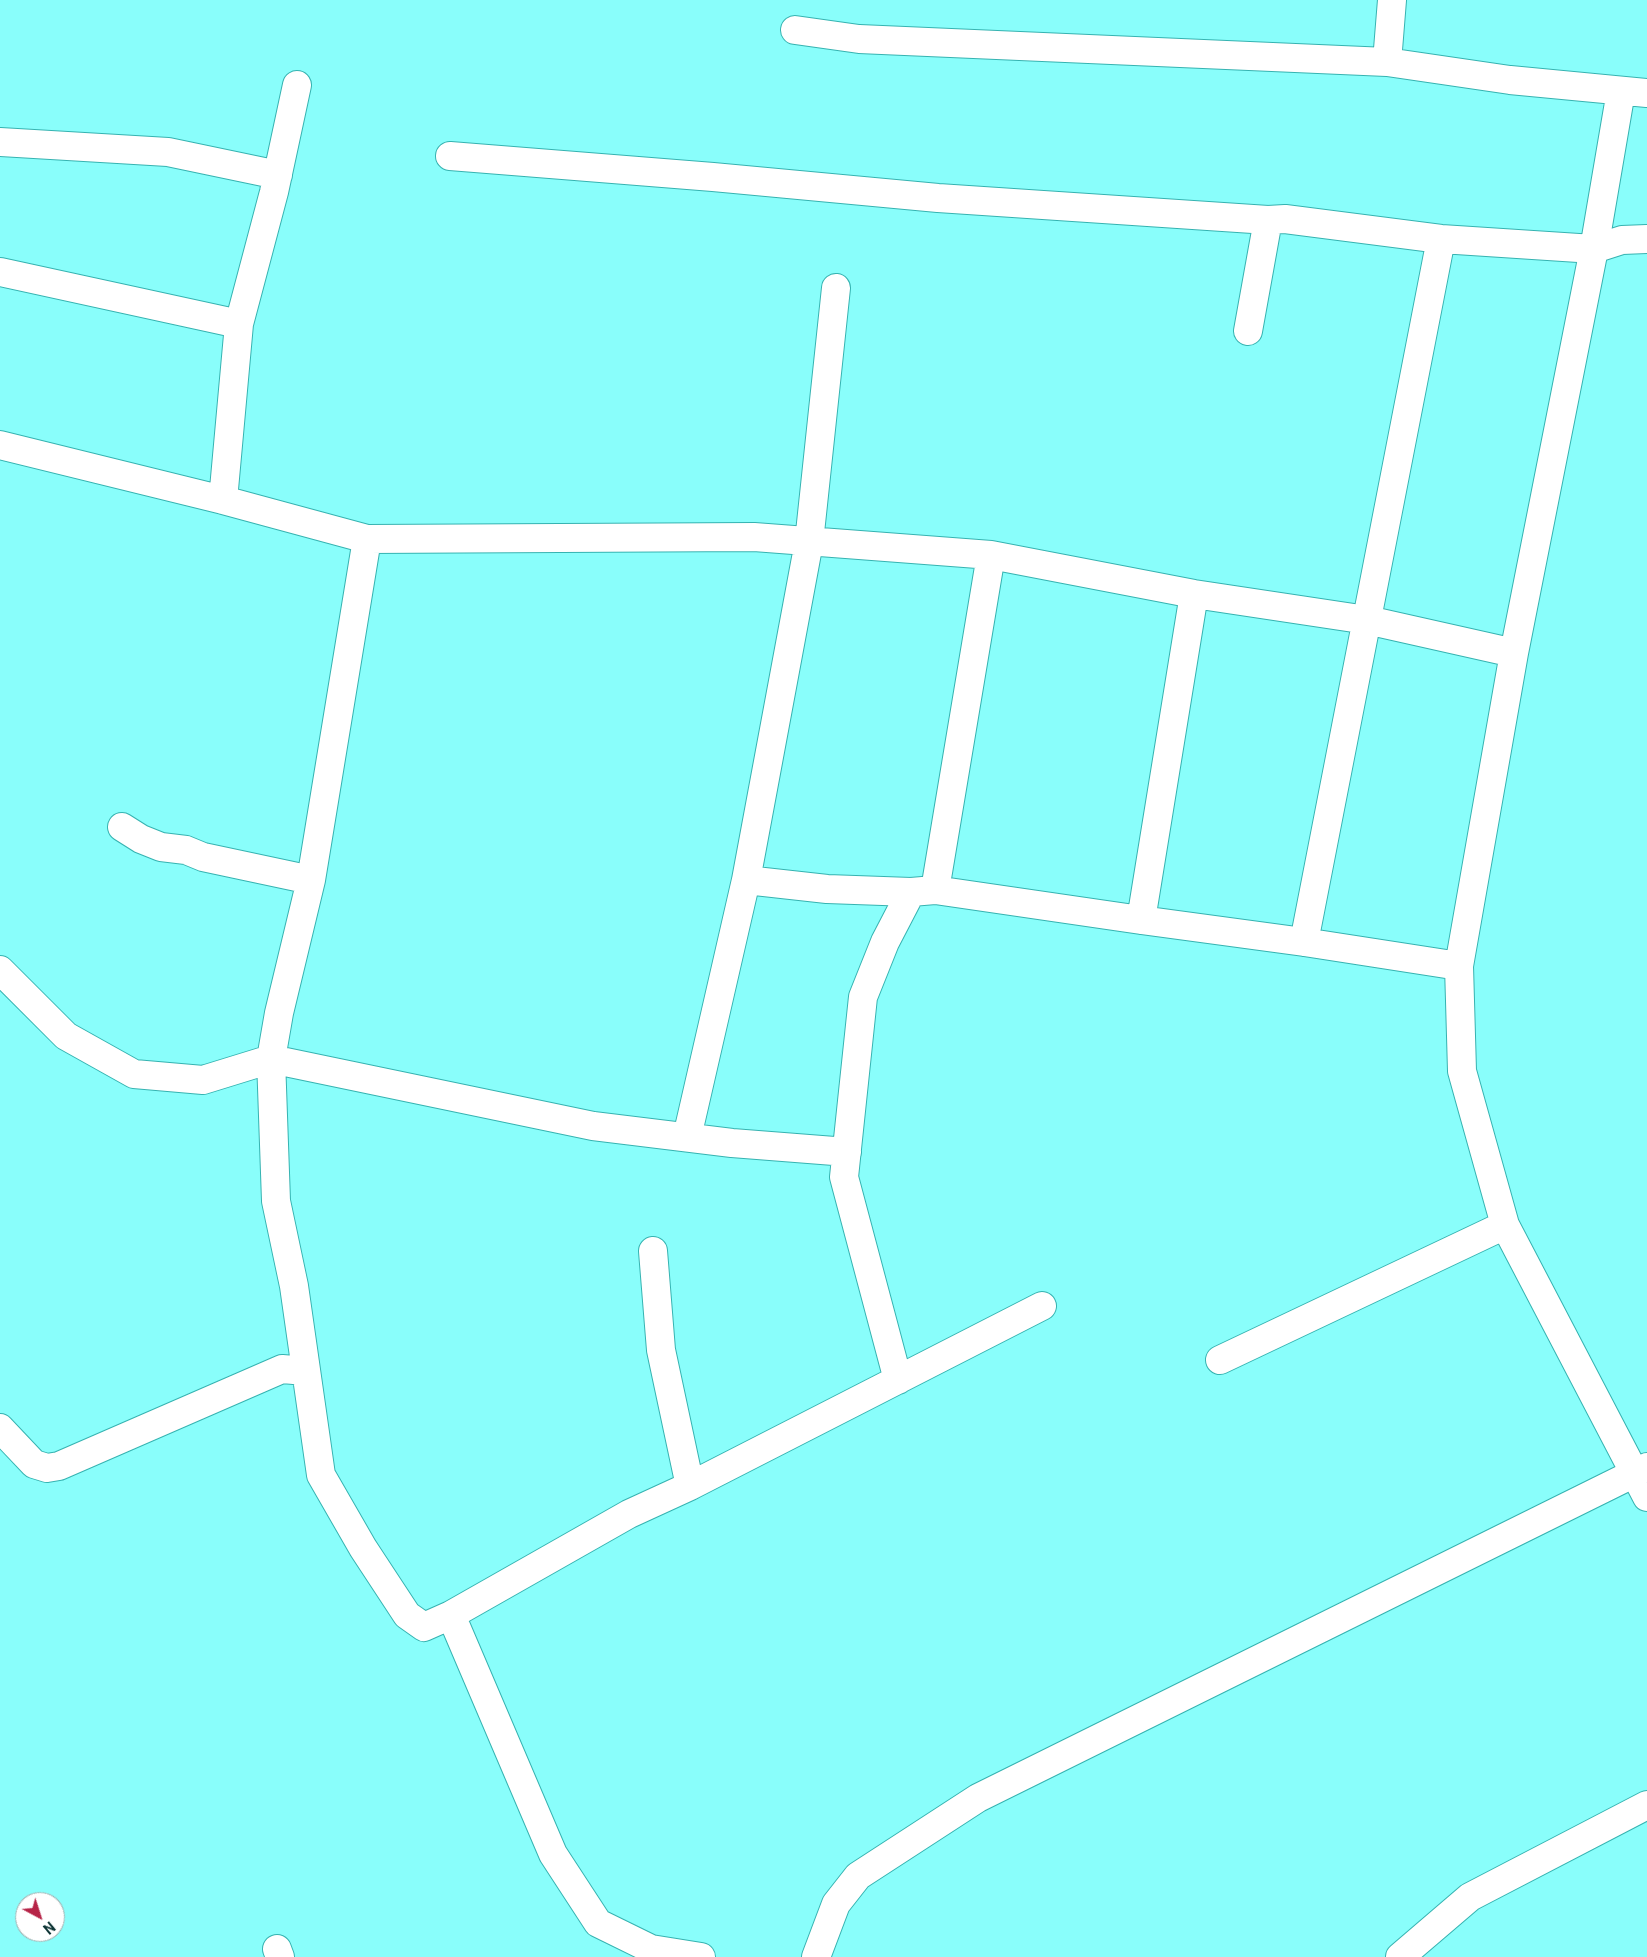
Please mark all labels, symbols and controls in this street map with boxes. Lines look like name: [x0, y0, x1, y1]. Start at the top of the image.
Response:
north arrow: [15, 1892, 65, 1942]
text: N: [40, 1918, 58, 1937]

